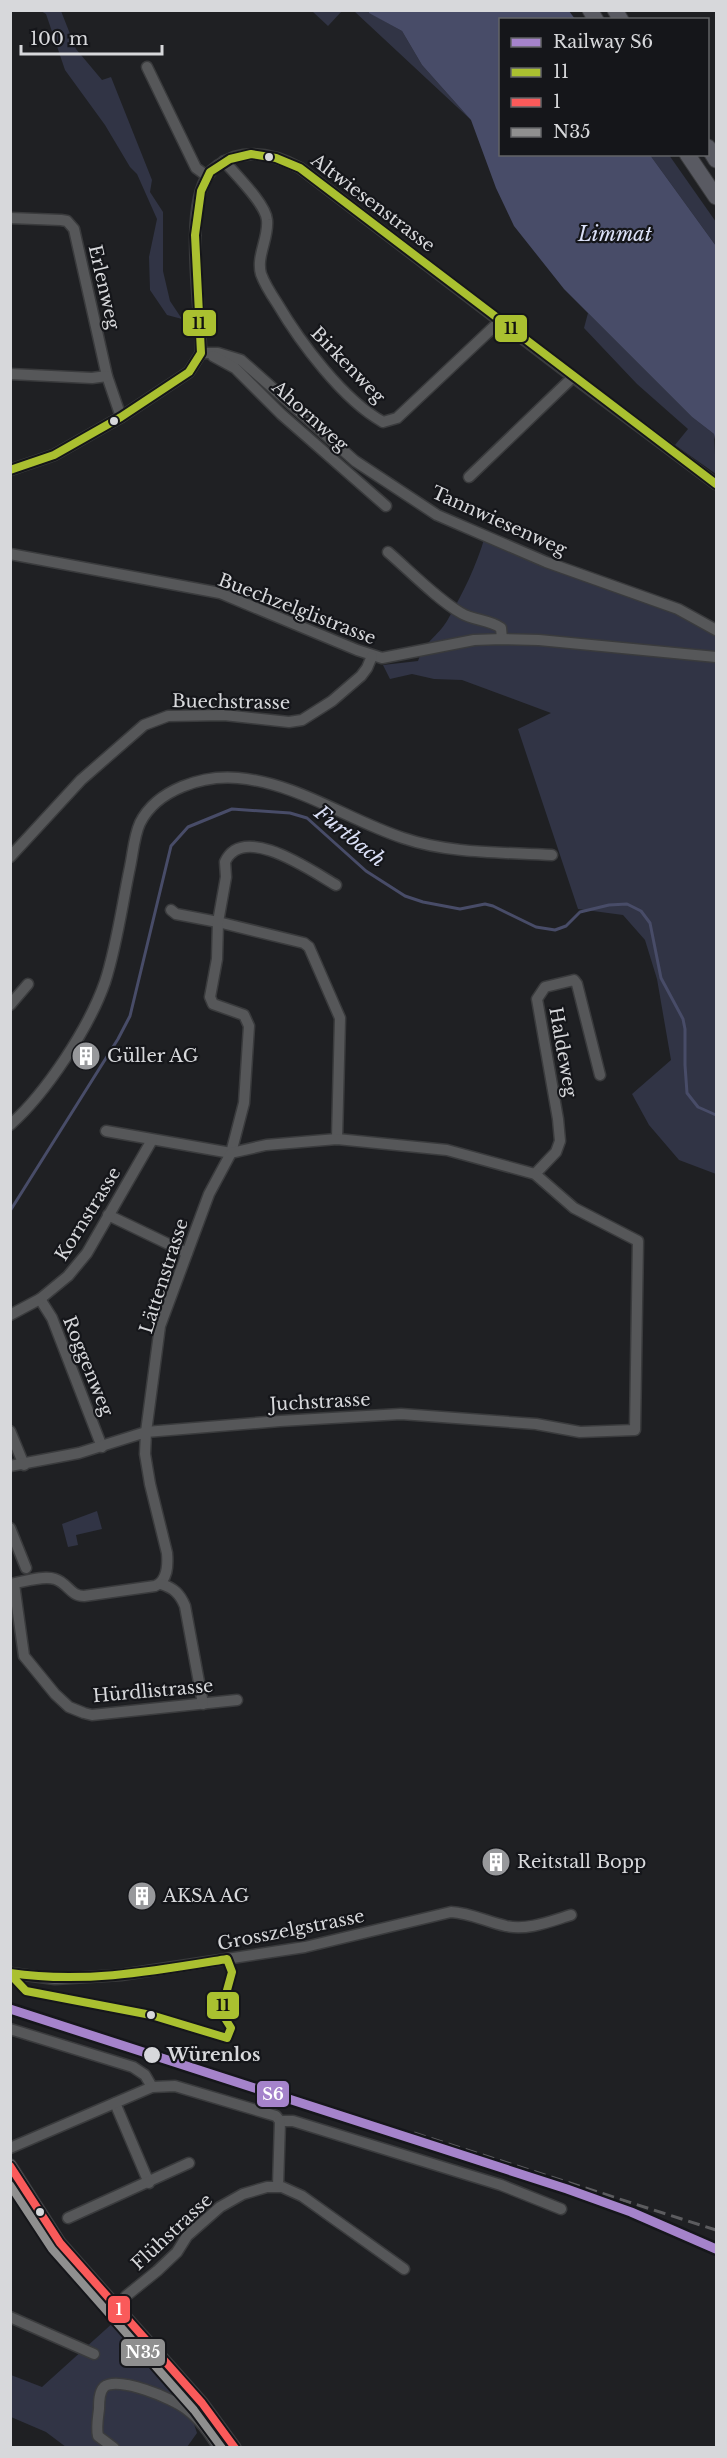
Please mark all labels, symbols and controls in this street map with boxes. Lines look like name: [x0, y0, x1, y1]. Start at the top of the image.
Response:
scale bar: [21, 18, 162, 56]
legend: [499, 18, 709, 156]
text: 100 m: [30, 28, 88, 50]
text: Railway S6: [553, 31, 653, 53]
text: 11: [553, 61, 569, 83]
text: 1: [553, 91, 561, 113]
text: N35: [553, 121, 591, 143]
street label: Altwiesenstrasse: [306, 149, 439, 257]
unlabelled marker: [263, 151, 275, 163]
water label: Limmat: [577, 222, 653, 246]
street label: Erlenweg: [84, 243, 124, 332]
line badge: 11: [182, 309, 217, 337]
text: 11: [192, 313, 206, 333]
line badge: 11: [494, 314, 528, 343]
text: 11: [504, 318, 518, 338]
street label: Birkenweg: [306, 322, 390, 408]
street label: Ahornweg: [267, 375, 353, 456]
unlabelled marker: [108, 415, 120, 427]
street label: Tannwiesenweg: [428, 481, 570, 561]
street label: Buechzelglistrasse: [215, 569, 379, 649]
street label: Buechstrasse: [172, 690, 290, 714]
water label: Furtbach: [309, 800, 390, 872]
street label: Haldeweg: [544, 1005, 582, 1099]
building icon: Güller AG: [70, 1040, 102, 1072]
place label: Güller AG: [107, 1045, 199, 1067]
street label: Kornstrasse: [50, 1163, 126, 1265]
street label: Lättenstrasse: [135, 1216, 193, 1336]
street label: Roggenweg: [58, 1313, 118, 1419]
street label: Juchstrasse: [267, 1388, 371, 1416]
street label: Hürdlistrasse: [92, 1675, 214, 1707]
building icon: Reitstall Bopp: [480, 1846, 512, 1878]
place label: Reitstall Bopp: [517, 1851, 646, 1873]
building icon: AKSA AG: [126, 1880, 158, 1912]
place label: AKSA AG: [162, 1885, 249, 1907]
street label: Grosszelgstrasse: [216, 1905, 366, 1955]
line badge: 11: [206, 1991, 240, 2020]
text: 11: [216, 1995, 230, 2015]
unlabelled marker: [145, 2009, 157, 2021]
place label: Würenlos: [166, 2044, 260, 2066]
marker: Würenlos: [142, 2045, 162, 2065]
line badge: S6: [256, 2080, 290, 2108]
text: S6: [262, 2084, 284, 2104]
street label: Flühstrasse: [127, 2189, 217, 2275]
unlabelled marker: [34, 2206, 46, 2218]
line badge: 1: [107, 2295, 131, 2324]
text: 1: [116, 2299, 123, 2319]
line badge: N35: [120, 2338, 166, 2367]
text: N35: [126, 2342, 160, 2362]

